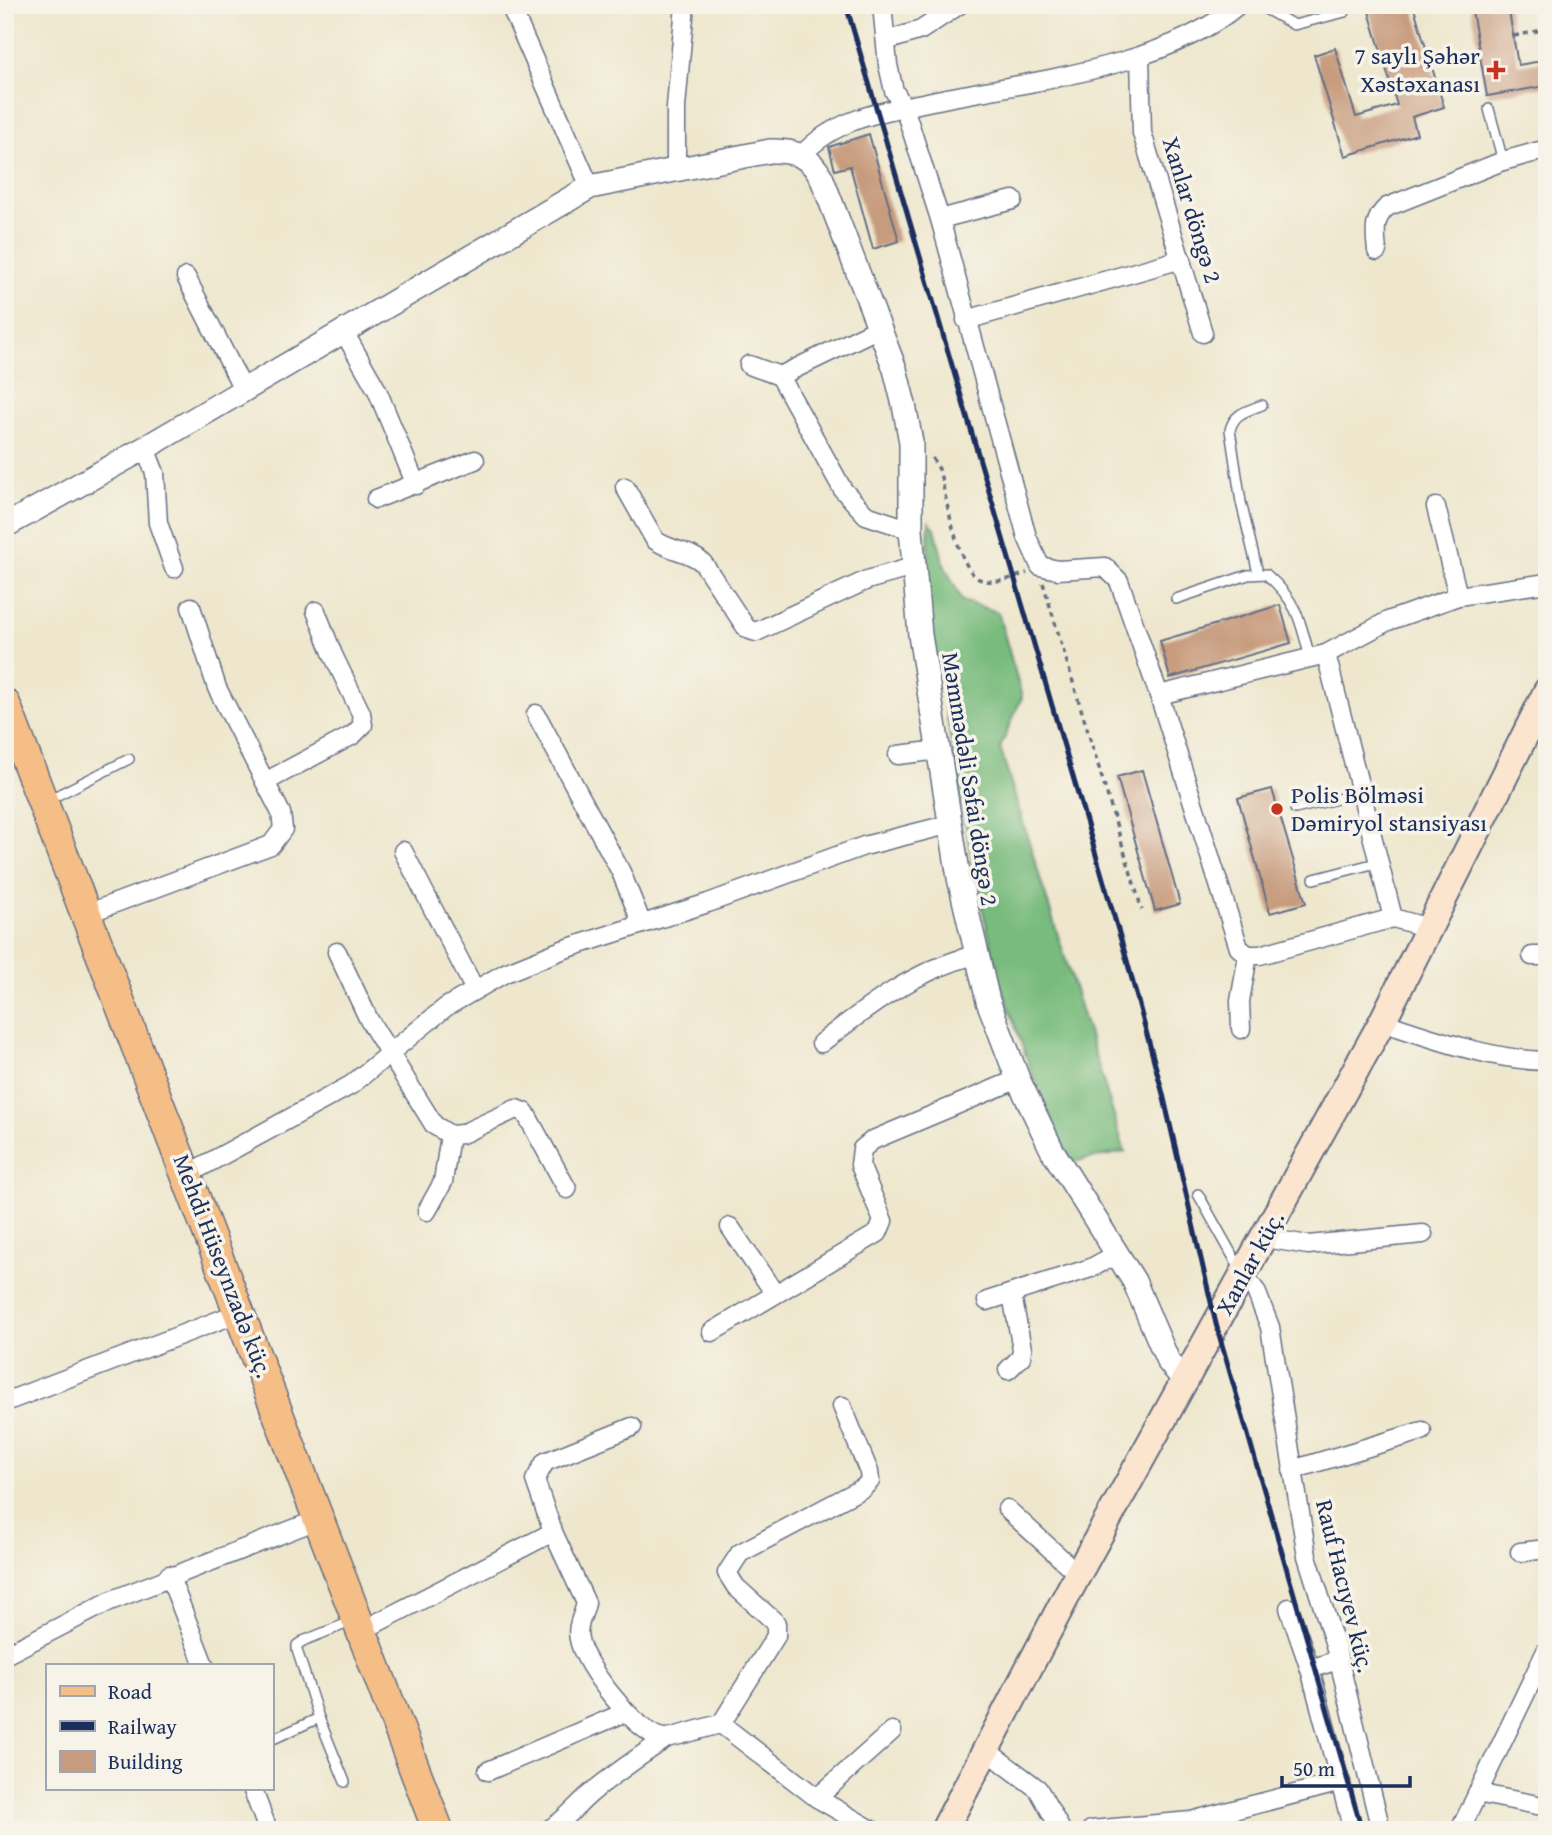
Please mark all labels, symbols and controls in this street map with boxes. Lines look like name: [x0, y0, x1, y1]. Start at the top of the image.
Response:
place label: 7 saylı Şəhər Xəstəxanası: [1354, 38, 1480, 101]
marker: 7 saylı Şəhər Xəstəxanası: [1486, 60, 1506, 80]
street label: Xanlar döngə 2: [1154, 132, 1231, 287]
street label: Məmmədəli Səfai döngə 2: [933, 650, 1008, 908]
place label: Polis Bölməsi Dəmiryol stansiyası: [1291, 777, 1487, 840]
marker: Polis Bölməsi Dəmiryol stansiyası: [1269, 801, 1285, 817]
street label: Mehdi Hüseynzadə küç.: [165, 1149, 282, 1383]
street label: Xanlar küç.: [1206, 1204, 1293, 1321]
street label: Rauf Hacıyev küç.: [1307, 1496, 1384, 1676]
legend: [46, 1664, 273, 1790]
text: Road: [108, 1676, 153, 1707]
text: Railway: [108, 1711, 177, 1742]
scale bar: [1282, 1744, 1410, 1788]
text: Building: [108, 1746, 183, 1777]
text: 50 m: [1293, 1753, 1335, 1784]

